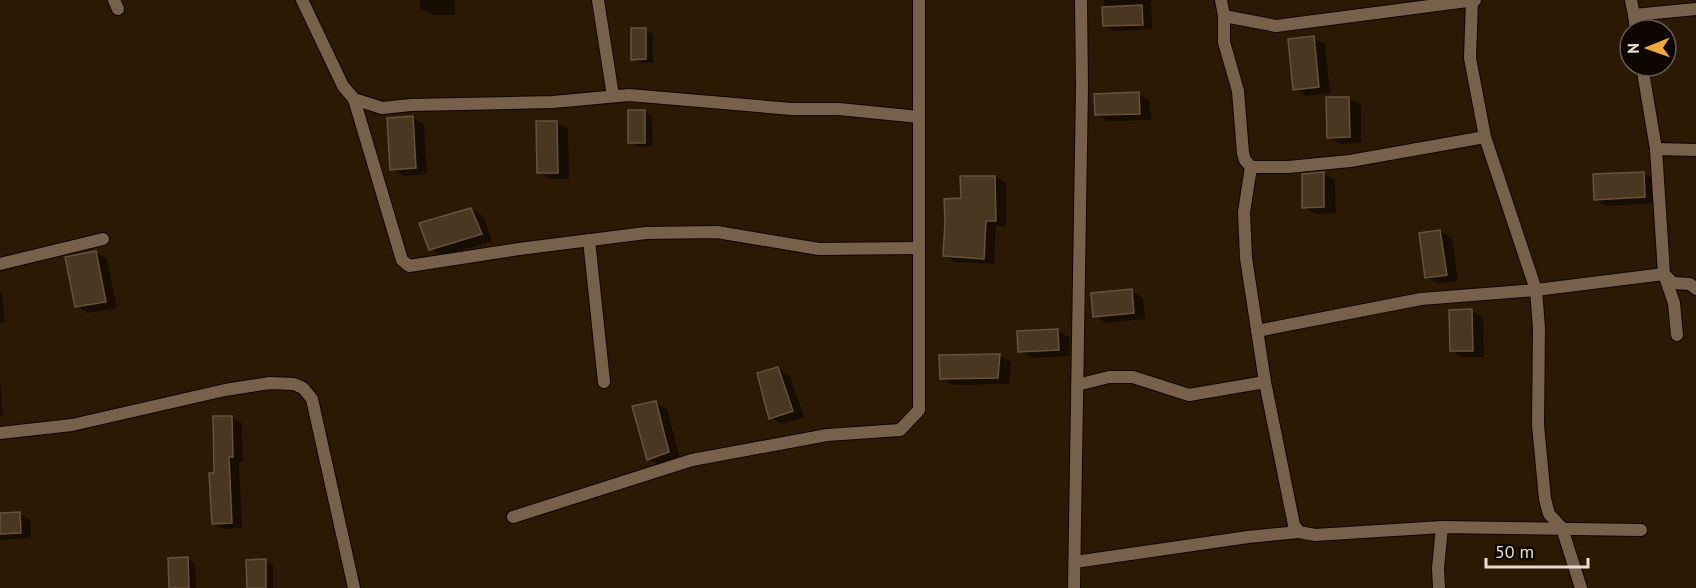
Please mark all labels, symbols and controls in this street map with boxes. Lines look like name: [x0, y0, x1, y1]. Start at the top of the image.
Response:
north arrow: [1618, 18, 1678, 78]
text: N: [1623, 43, 1643, 54]
scale bar: [1486, 531, 1588, 569]
text: 50 m: [1495, 540, 1534, 563]

